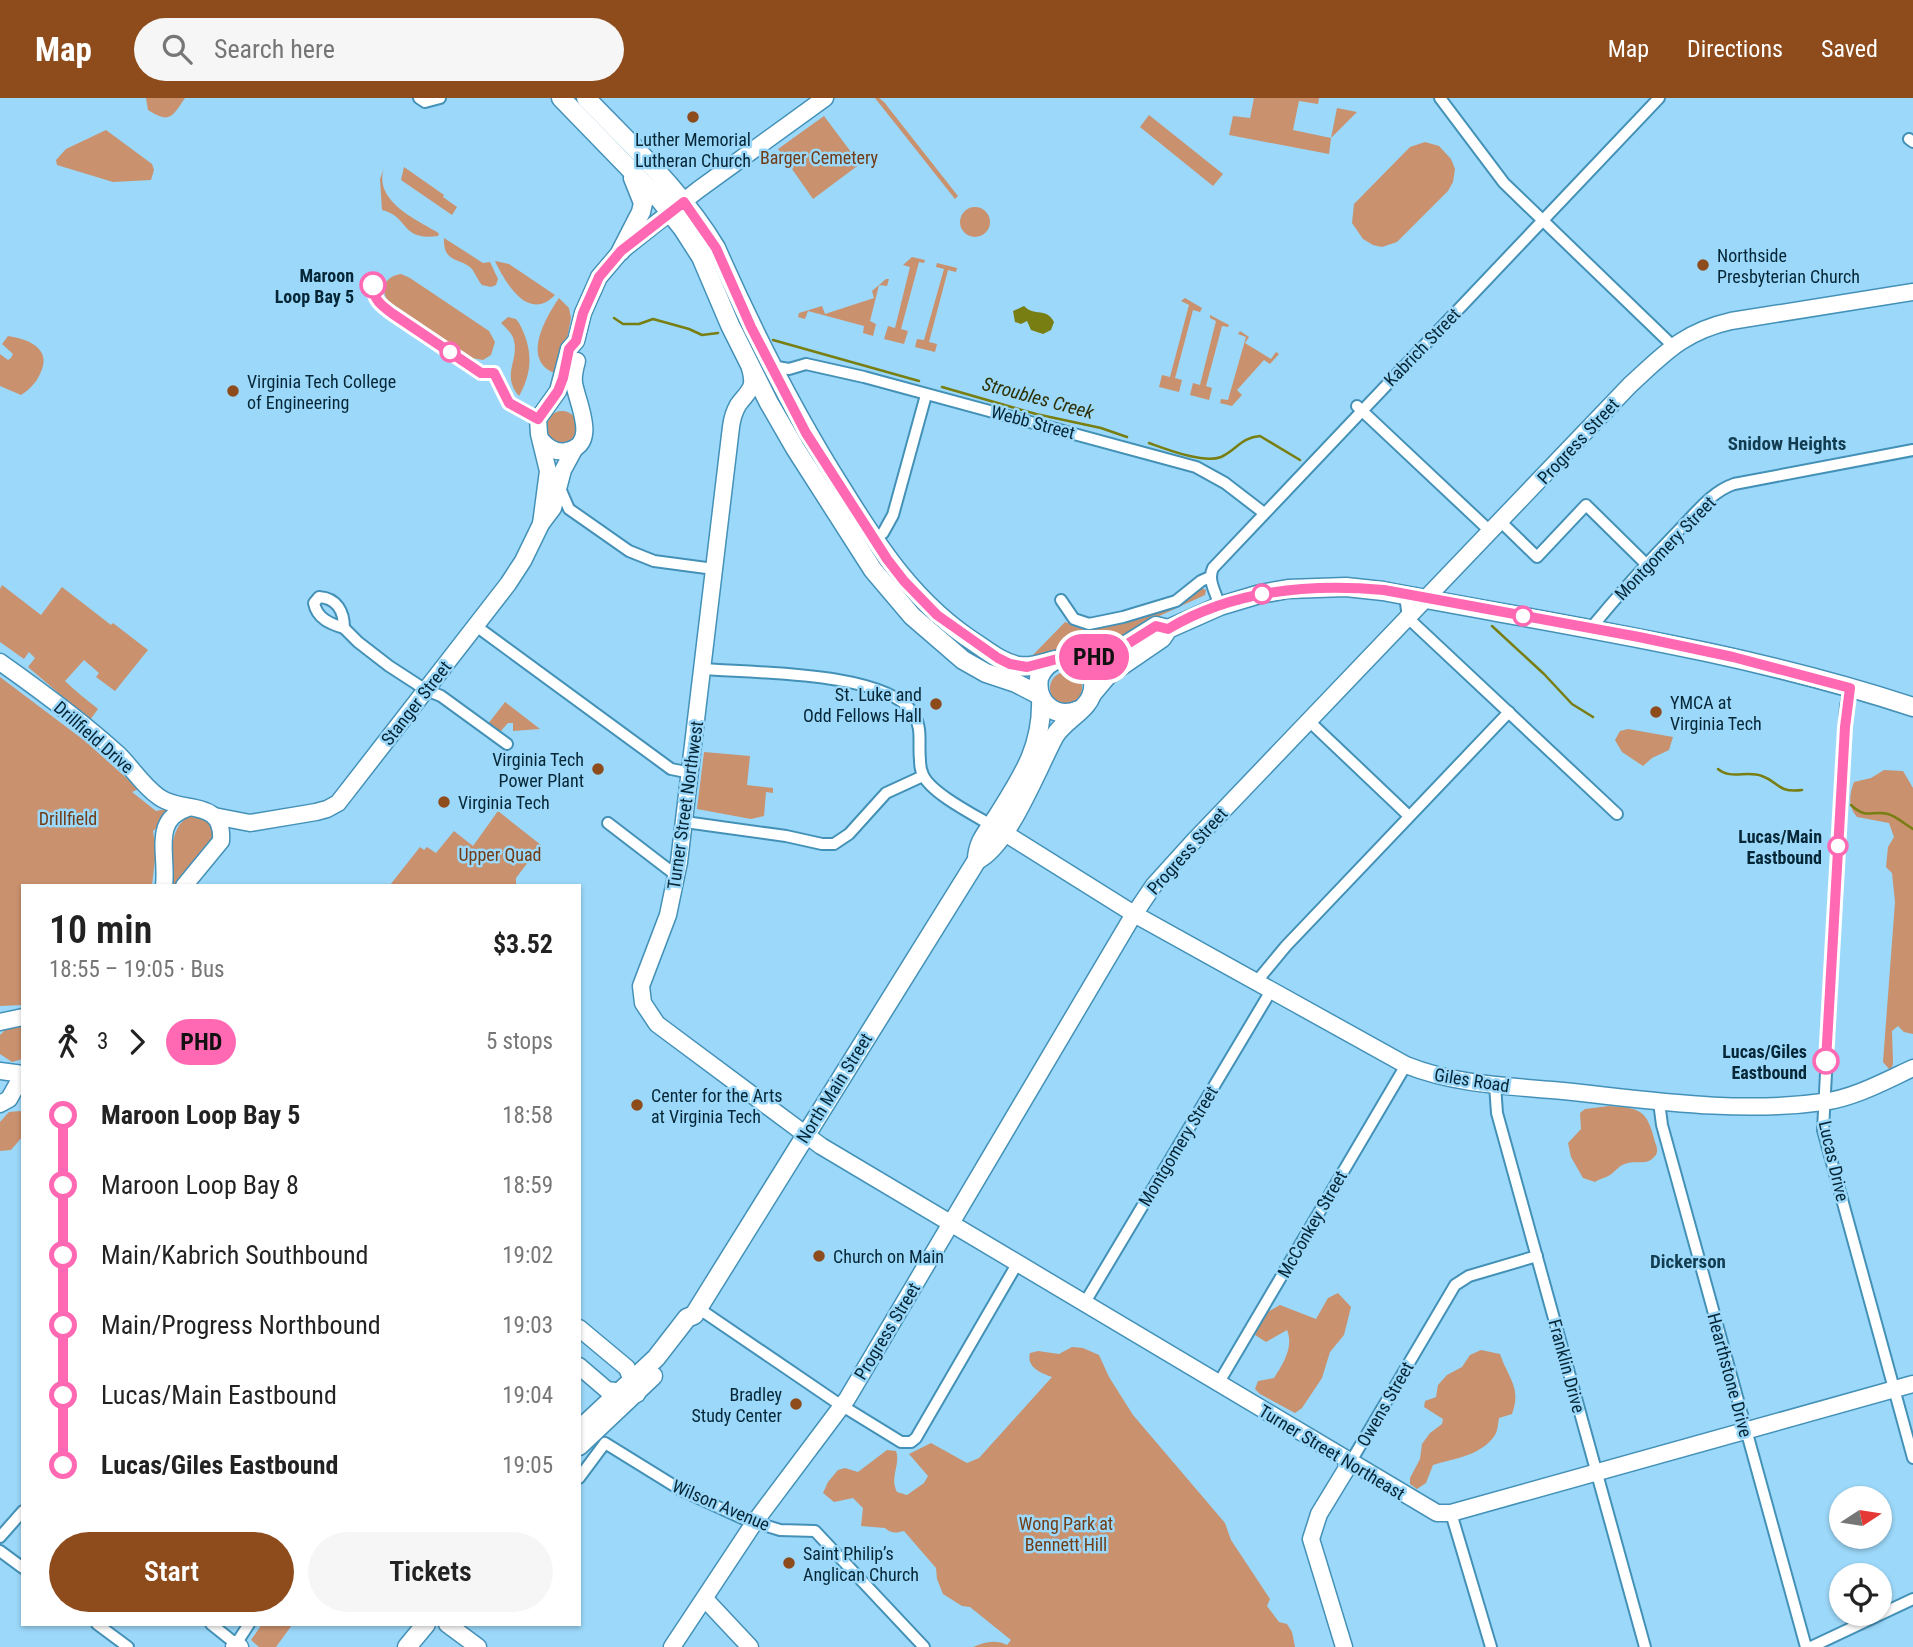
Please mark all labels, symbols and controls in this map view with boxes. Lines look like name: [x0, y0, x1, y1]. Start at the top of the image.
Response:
search box: [134, 18, 624, 81]
text: Map: [35, 30, 92, 69]
icon: search: [158, 30, 196, 68]
text: Search here: [214, 34, 335, 64]
text: Map: [1608, 35, 1649, 63]
text: Directions: [1687, 35, 1783, 63]
text: Saved: [1821, 35, 1878, 63]
marker: Luther Memorial Lutheran Church: [685, 109, 701, 125]
place label: Luther Memorial Lutheran Church: [635, 129, 751, 171]
park label: Barger Cemetery: [760, 147, 879, 168]
place label: Northside Presbyterian Church: [1717, 245, 1860, 287]
marker: Northside Presbyterian Church: [1695, 257, 1711, 273]
place label: Maroon Loop Bay 5: [275, 265, 354, 307]
marker: Maroon Loop Bay 5: [360, 272, 386, 298]
street label: Kabrich Street: [1380, 304, 1464, 390]
unlabelled marker: [440, 342, 460, 362]
place label: Virginia Tech College of Engineering: [247, 371, 396, 413]
water label: Stroubles Creek: [980, 372, 1097, 424]
marker: Virginia Tech College of Engineering: [225, 383, 241, 399]
street label: Progress Street: [1533, 394, 1623, 488]
street label: Webb Street: [989, 401, 1077, 443]
district label: Snidow Heights: [1728, 432, 1846, 455]
street label: Montgomery Street: [1610, 492, 1720, 604]
unlabelled marker: [1252, 584, 1272, 604]
unlabelled marker: [1513, 606, 1533, 626]
line badge: PHD: [1054, 634, 1134, 680]
text: PHD: [1073, 643, 1115, 671]
street label: Stanger Street: [377, 657, 455, 749]
place label: St. Luke and Odd Fellows Hall: [803, 684, 922, 726]
place label: YMCA at Virginia Tech: [1670, 692, 1762, 734]
marker: St. Luke and Odd Fellows Hall: [928, 696, 944, 712]
street label: Drillfield Drive: [50, 697, 138, 777]
marker: YMCA at Virginia Tech: [1648, 704, 1664, 720]
street label: Turner Street Northwest: [663, 720, 707, 890]
place label: Virginia Tech Power Plant: [492, 749, 584, 791]
marker: Virginia Tech Power Plant: [590, 761, 606, 777]
place label: Virginia Tech: [458, 792, 550, 813]
marker: Virginia Tech: [436, 794, 452, 810]
street label: Progress Street: [1142, 803, 1232, 899]
park label: Drillfield: [39, 808, 97, 829]
place label: Lucas/Main Eastbound: [1738, 826, 1822, 868]
marker: Lucas/Main Eastbound: [1828, 836, 1848, 856]
park label: Upper Quad: [459, 844, 542, 865]
text: 10 min: [49, 908, 152, 952]
text: $3.52: [493, 929, 553, 959]
text: 18:55 – 19:05 · Bus: [49, 956, 225, 983]
icon: walk: [49, 1023, 87, 1061]
icon: forward: [118, 1023, 156, 1061]
text: 3: [97, 1028, 108, 1055]
text: PHD: [180, 1028, 222, 1056]
text: 5 stops: [486, 1028, 553, 1055]
street label: North Main Street: [792, 1029, 876, 1147]
place label: Lucas/Giles Eastbound: [1722, 1041, 1807, 1083]
marker: Lucas/Giles Eastbound: [1813, 1048, 1839, 1074]
street label: Giles Road: [1433, 1064, 1511, 1096]
street label: Montgomery Street: [1134, 1082, 1222, 1210]
place label: Center for the Arts at Virginia Tech: [651, 1085, 783, 1127]
marker: Center for the Arts at Virginia Tech: [629, 1097, 645, 1113]
text: Maroon Loop Bay 5: [101, 1100, 300, 1130]
text: 18:58: [502, 1102, 553, 1129]
street label: Lucas Drive: [1815, 1119, 1853, 1203]
street label: McConkey Street: [1273, 1167, 1351, 1281]
text: Maroon Loop Bay 8: [101, 1170, 299, 1200]
text: 18:59: [502, 1172, 553, 1199]
text: Main/Kabrich Southbound: [101, 1240, 368, 1270]
text: 19:02: [502, 1242, 553, 1269]
place label: Church on Main: [833, 1246, 944, 1267]
marker: Church on Main: [811, 1248, 827, 1264]
district label: Dickerson: [1650, 1250, 1726, 1273]
street label: Progress Street: [850, 1279, 924, 1383]
text: Main/Progress Northbound: [101, 1310, 381, 1340]
street label: Hearthstone Drive: [1703, 1311, 1757, 1439]
text: 19:03: [502, 1312, 553, 1339]
street label: Franklin Drive: [1544, 1317, 1590, 1415]
street label: Owens Street: [1352, 1358, 1418, 1450]
text: Lucas/Main Eastbound: [101, 1380, 337, 1410]
text: 19:04: [502, 1382, 553, 1409]
place label: Bradley Study Center: [691, 1384, 783, 1426]
marker: Bradley Study Center: [788, 1396, 804, 1412]
street label: Turner Street Northeast: [1255, 1400, 1409, 1504]
text: Lucas/Giles Eastbound: [101, 1450, 338, 1480]
text: 19:05: [502, 1452, 553, 1479]
street label: Wilson Avenue: [669, 1475, 773, 1535]
north arrow: [1829, 1486, 1892, 1549]
map controls: [1829, 1486, 1892, 1626]
park label: Wong Park at Bennett Hill: [1019, 1513, 1113, 1555]
button: Start: [49, 1532, 294, 1612]
button: Tickets: [308, 1532, 553, 1612]
place label: Saint Philip’s Anglican Church: [803, 1543, 919, 1585]
marker: Saint Philip’s Anglican Church: [781, 1555, 797, 1571]
button: locate: [1829, 1563, 1892, 1626]

